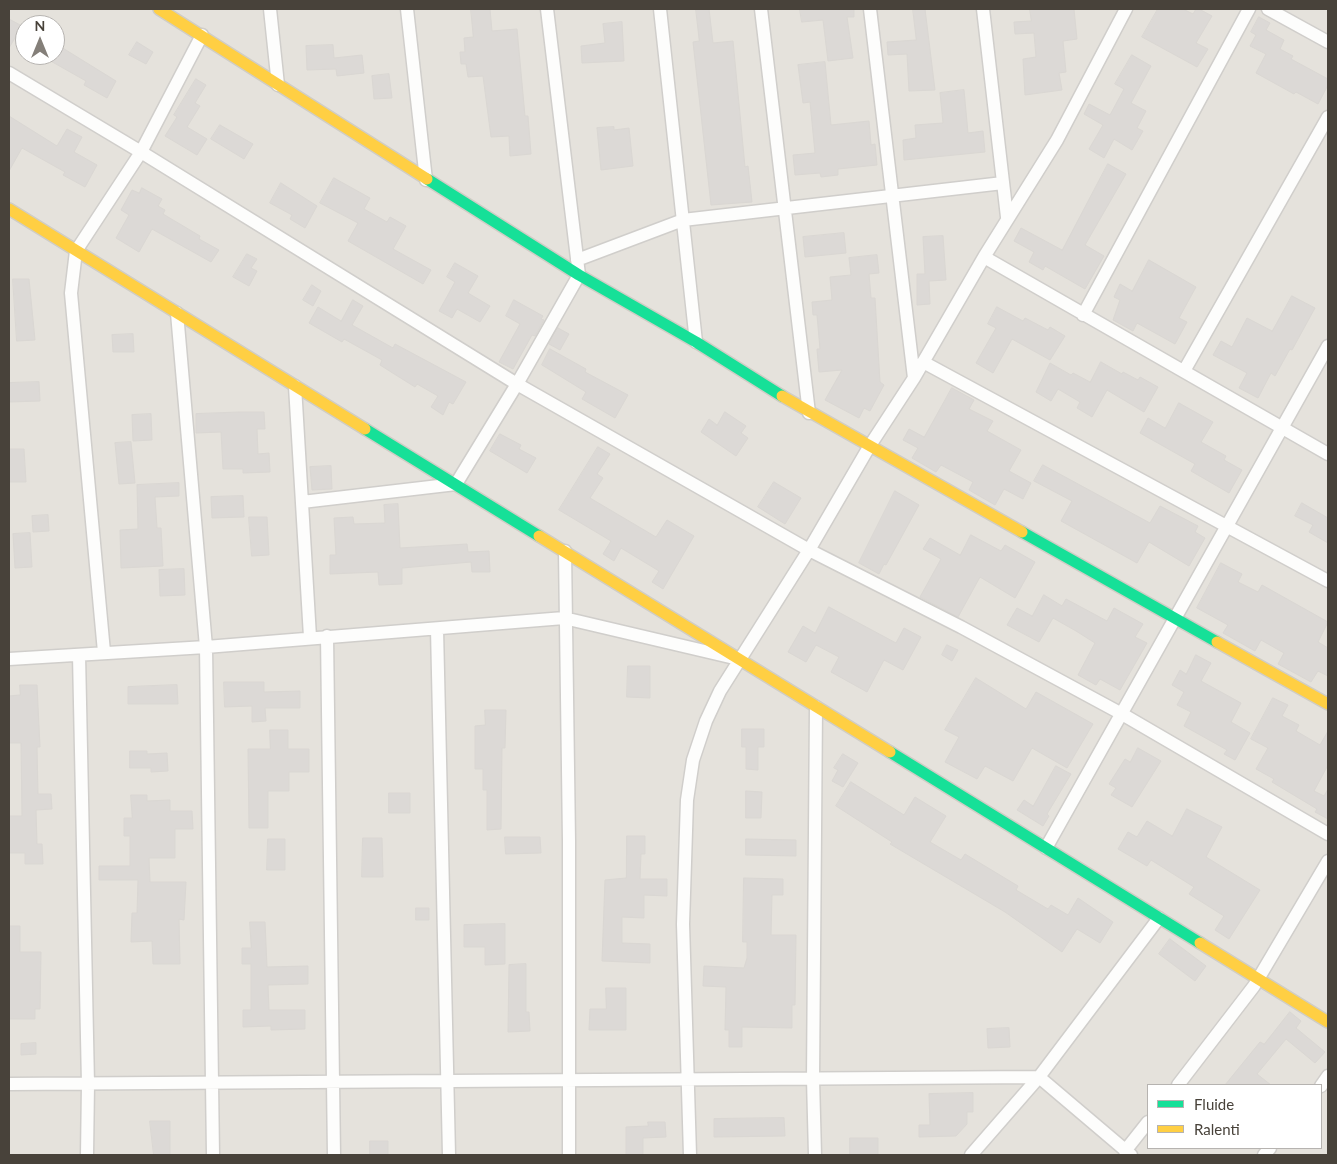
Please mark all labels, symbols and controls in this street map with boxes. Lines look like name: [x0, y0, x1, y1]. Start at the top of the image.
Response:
north arrow: [15, 15, 65, 65]
text: N: [35, 17, 45, 34]
legend: [1147, 1084, 1322, 1149]
text: Fluide: [1194, 1095, 1234, 1113]
text: Ralenti: [1194, 1120, 1240, 1138]

